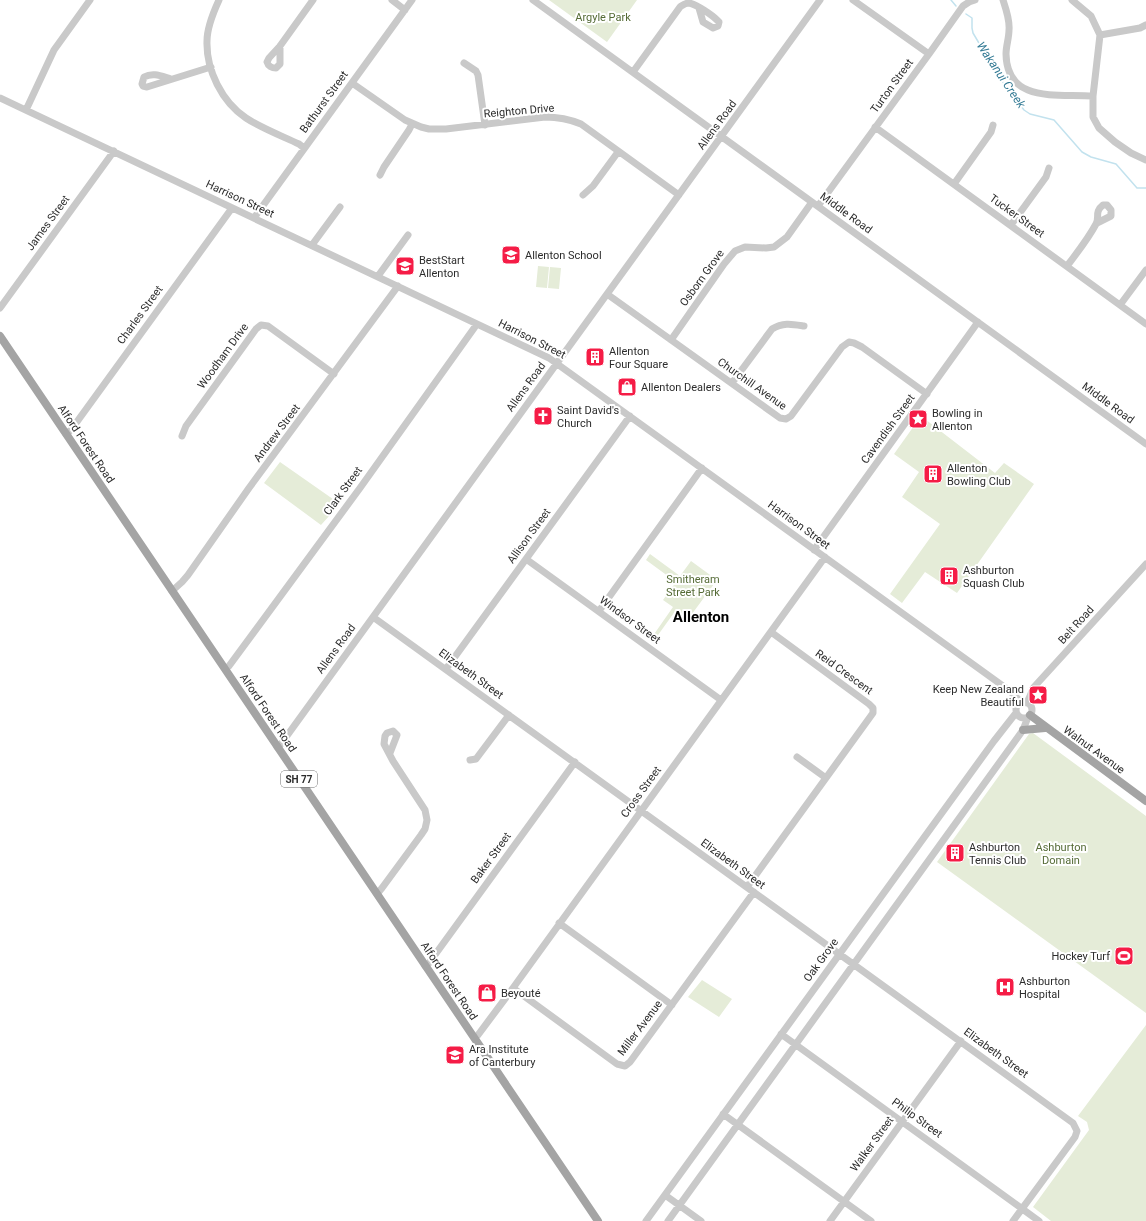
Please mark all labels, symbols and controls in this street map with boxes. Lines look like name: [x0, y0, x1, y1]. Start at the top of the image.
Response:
park label: Argyle Park: [575, 11, 631, 24]
water label: Wakanui Creek: [974, 39, 1029, 112]
street label: Turton Street: [868, 56, 916, 116]
street label: Bathurst Street: [297, 68, 351, 135]
street label: Allens Road: [695, 98, 739, 152]
street label: Reighton Drive: [483, 101, 555, 121]
street label: Harrison Street: [204, 178, 277, 221]
street label: Middle Road: [817, 190, 875, 236]
street label: Tucker Street: [987, 192, 1047, 240]
street label: James Street: [24, 193, 73, 253]
school or university icon: Allenton School: [500, 244, 522, 266]
street label: Osborn Grove: [677, 247, 727, 309]
place label: Allenton School: [525, 249, 602, 262]
place label: BestStart Allenton: [419, 254, 465, 280]
school or university icon: BestStart Allenton: [394, 255, 416, 277]
street label: Charles Street: [114, 283, 166, 347]
street label: Harrison Street: [496, 316, 568, 362]
street label: Woodham Drive: [195, 321, 251, 391]
place label: Allenton Four Square: [609, 345, 668, 371]
building icon: Allenton Four Square: [584, 346, 606, 368]
street label: Churchill Avenue: [715, 355, 789, 413]
street label: Allens Road: [504, 360, 548, 414]
shop icon: Allenton Dealers: [616, 376, 638, 398]
street label: Middle Road: [1079, 380, 1137, 426]
place label: Allenton Dealers: [641, 381, 721, 394]
street label: Cavendish Street: [858, 391, 918, 466]
street label: Andrew Street: [251, 401, 303, 464]
street label: Alford Forest Road: [55, 402, 117, 486]
place label: Saint David's Church: [557, 404, 619, 430]
church icon: Saint David's Church: [532, 405, 554, 427]
place label: Bowling in Allenton: [932, 407, 982, 433]
place icon: Bowling in Allenton: [907, 408, 929, 430]
place label: Allenton Bowling Club: [947, 462, 1011, 488]
building icon: Allenton Bowling Club: [922, 463, 944, 485]
street label: Clark Street: [321, 464, 365, 518]
street label: Harrison Street: [765, 498, 833, 552]
street label: Allison Street: [505, 506, 554, 566]
place label: Ashburton Squash Club: [963, 564, 1024, 590]
building icon: Ashburton Squash Club: [938, 565, 960, 587]
park label: Smitheram Street Park: [666, 573, 720, 599]
street label: Windsor Street: [597, 594, 663, 647]
street label: Belt Road: [1055, 603, 1097, 647]
district label: Allenton: [673, 608, 729, 626]
street label: Allens Road: [314, 622, 358, 676]
street label: Elizabeth Street: [436, 646, 506, 702]
street label: Reid Crescent: [813, 647, 876, 697]
street label: Alford Forest Road: [237, 671, 299, 755]
place label: Keep New Zealand Beautiful: [933, 683, 1024, 709]
place icon: Keep New Zealand Beautiful: [1027, 684, 1049, 706]
street label: Walnut Avenue: [1061, 723, 1127, 777]
street label: Cross Street: [618, 764, 664, 820]
road number: SH 77: [281, 771, 317, 787]
street label: Baker Street: [468, 830, 514, 886]
street label: Elizabeth Street: [698, 836, 768, 892]
place label: Ashburton Tennis Club: [969, 841, 1026, 867]
park label: Ashburton Domain: [1036, 841, 1087, 867]
building icon: Ashburton Tennis Club: [944, 842, 966, 864]
street label: Oak Grove: [801, 936, 841, 984]
street label: Alford Forest Road: [418, 939, 480, 1023]
sports icon: Hockey Turf: [1113, 945, 1135, 967]
place label: Hockey Turf: [1051, 950, 1110, 963]
place label: Ashburton Hospital: [1019, 975, 1070, 1001]
hospital icon: Ashburton Hospital: [994, 976, 1016, 998]
shop icon: Beyouté: [476, 982, 498, 1004]
place label: Beyouté: [501, 987, 541, 1000]
street label: Miller Avenue: [615, 998, 665, 1058]
street label: Elizabeth Street: [961, 1025, 1031, 1081]
place label: Ara Institute of Canterbury: [469, 1043, 536, 1069]
school or university icon: Ara Institute of Canterbury: [444, 1044, 466, 1066]
street label: Philip Street: [889, 1095, 945, 1141]
street label: Walker Street: [848, 1114, 897, 1174]

